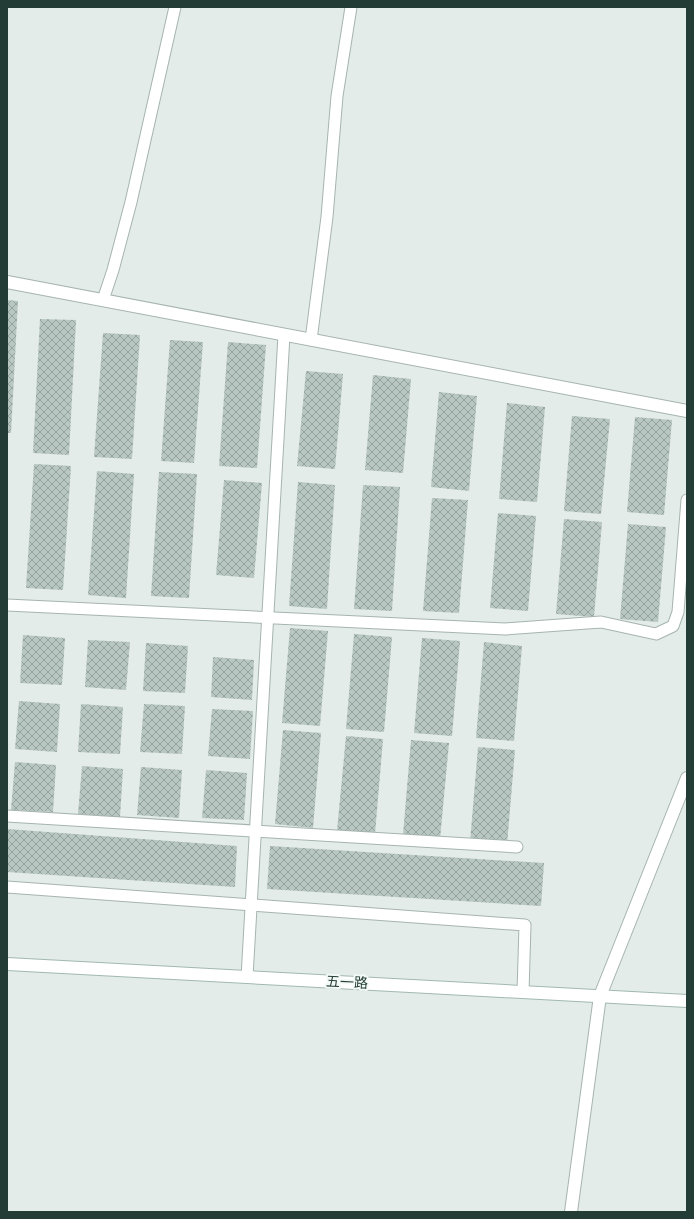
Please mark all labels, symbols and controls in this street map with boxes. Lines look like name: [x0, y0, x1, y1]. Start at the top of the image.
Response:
street label: 五一路: [326, 973, 368, 991]

